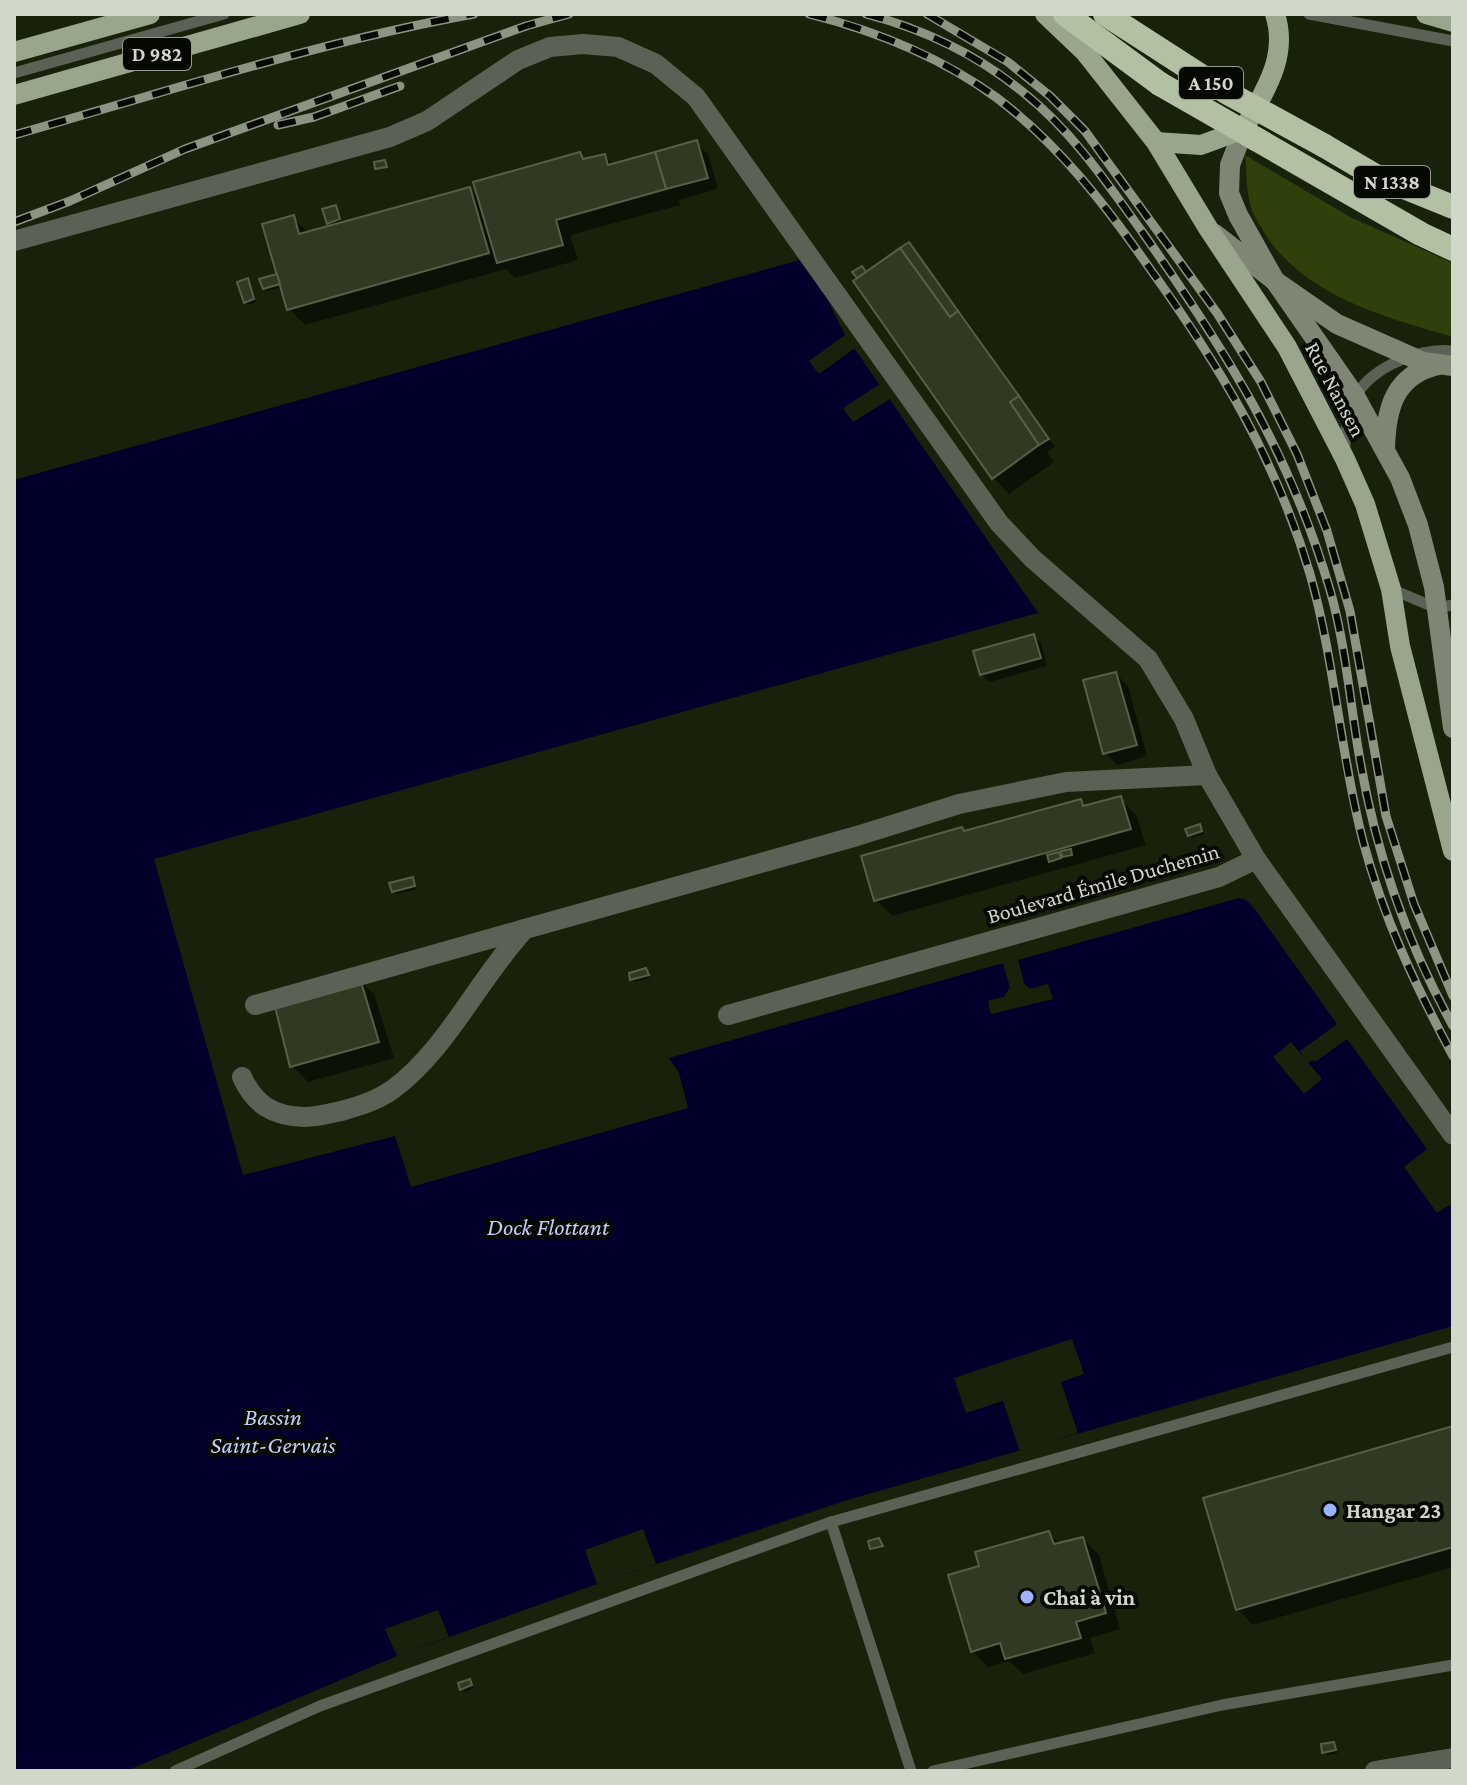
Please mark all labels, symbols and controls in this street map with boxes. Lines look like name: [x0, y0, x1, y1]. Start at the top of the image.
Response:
road number: D 982: [123, 38, 191, 70]
road number: A 150: [1179, 67, 1243, 99]
road number: N 1338: [1354, 166, 1430, 198]
street label: Rue Nansen: [1300, 338, 1371, 441]
street label: Boulevard Émile Duchemin: [984, 838, 1222, 929]
water label: Dock Flottant: [487, 1213, 610, 1240]
water label: Bassin Saint-Gervais: [210, 1403, 336, 1458]
place label: Hangar 23: [1346, 1498, 1441, 1523]
marker: Hangar 23: [1321, 1501, 1339, 1519]
place label: Chai à vin: [1043, 1585, 1136, 1610]
marker: Chai à vin: [1018, 1588, 1036, 1606]

